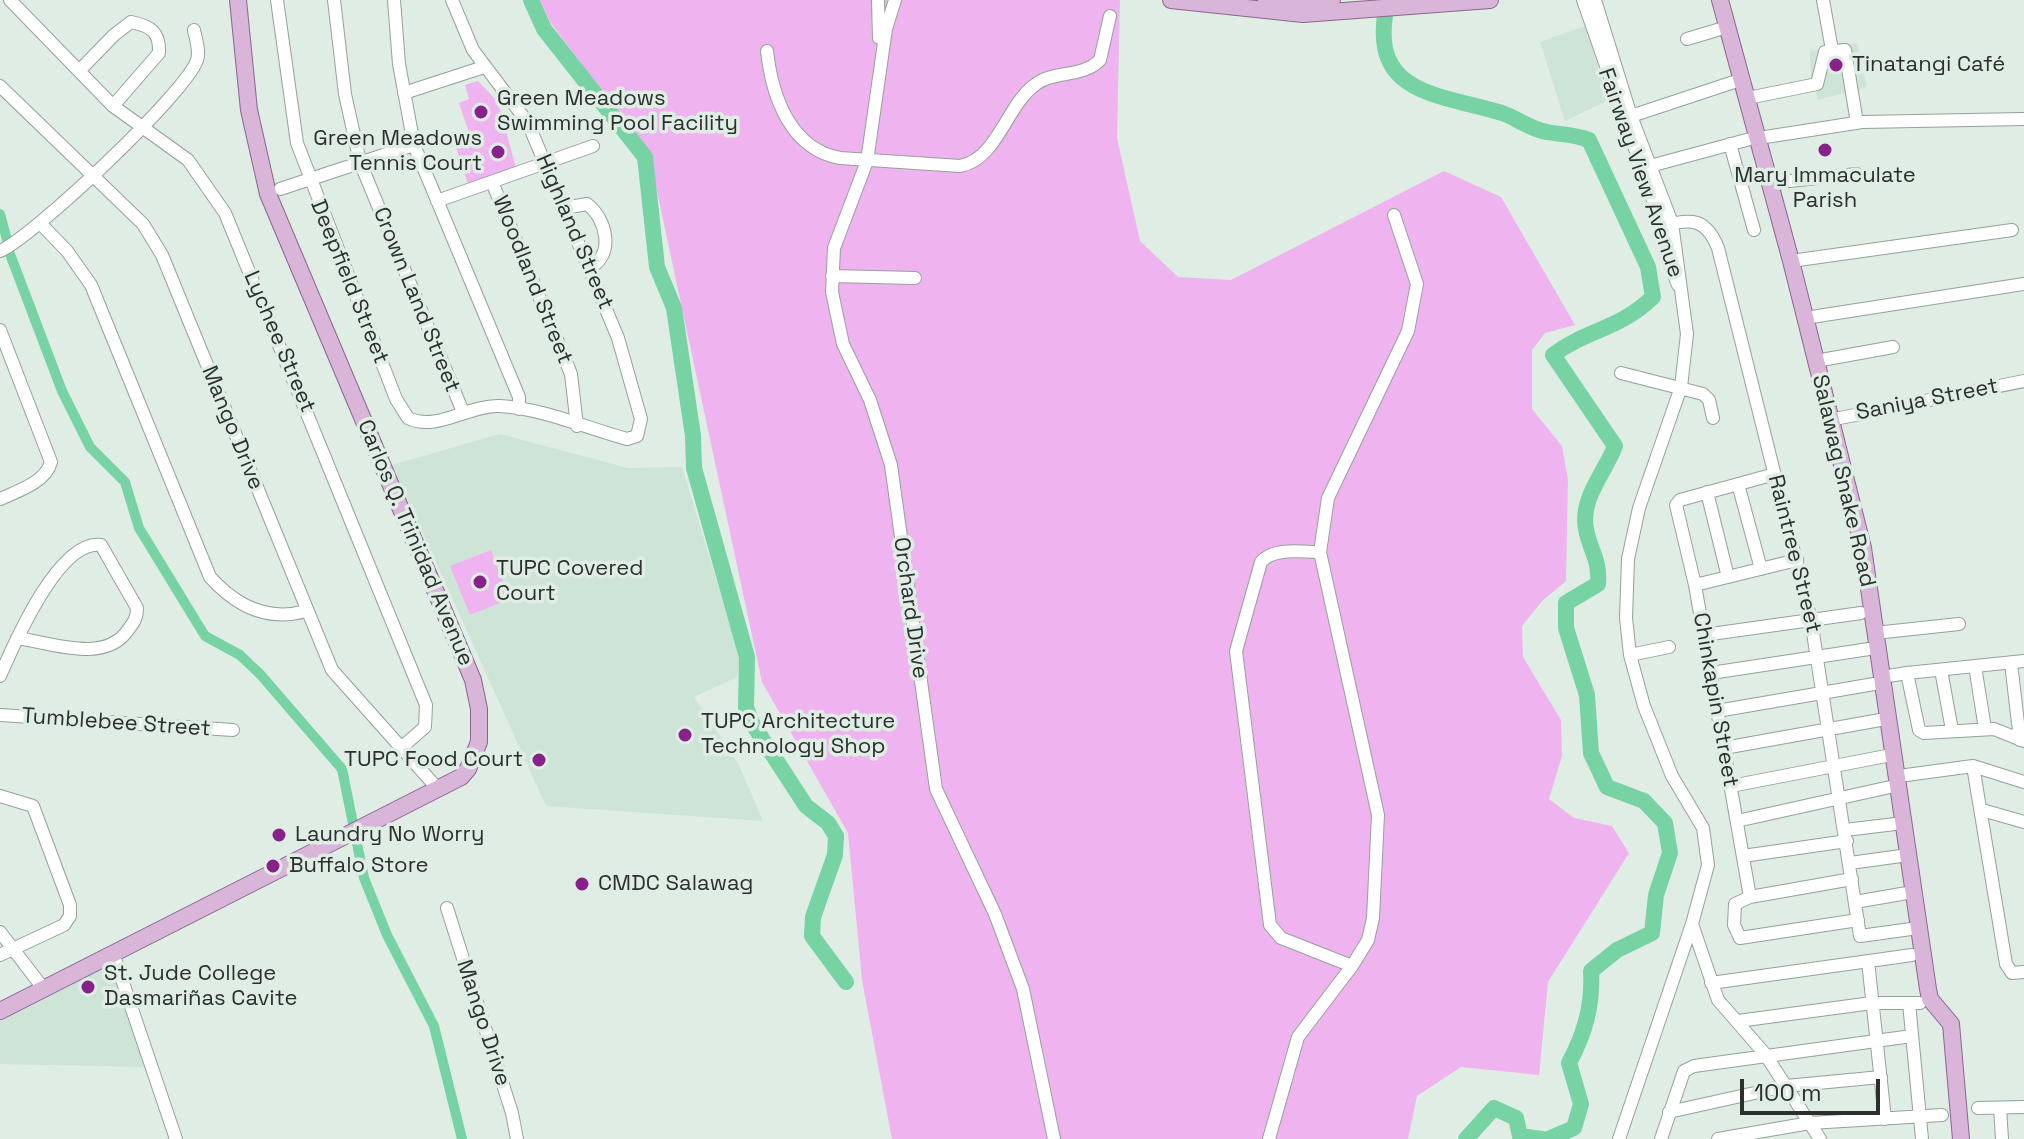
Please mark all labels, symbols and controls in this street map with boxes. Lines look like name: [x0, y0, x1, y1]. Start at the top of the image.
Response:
place label: Tinatangi Café: [1852, 52, 2005, 78]
marker: Tinatangi Café: [1827, 56, 1845, 74]
street label: Fairway View Avenue: [1592, 65, 1688, 281]
place label: Green Meadows Swimming Pool Facility: [497, 86, 738, 138]
marker: Green Meadows Swimming Pool Facility: [472, 103, 490, 121]
place label: Green Meadows Tennis Court: [313, 126, 482, 178]
marker: Mary Immaculate Parish: [1816, 141, 1834, 159]
marker: Green Meadows Tennis Court: [489, 143, 507, 161]
street label: Highland Street: [529, 150, 619, 314]
place label: Mary Immaculate Parish: [1734, 163, 1916, 214]
street label: Woodland Street: [486, 192, 578, 368]
street label: Deepfield Street: [304, 196, 394, 368]
street label: Crown Land Street: [367, 204, 465, 396]
street label: Lychee Street: [237, 267, 321, 417]
street label: Mango Drive: [195, 362, 269, 494]
street label: Salawag Snake Road: [1806, 372, 1880, 590]
street label: Saniya Street: [1854, 373, 2000, 427]
street label: Carlos Q. Trinidad Avenue: [351, 416, 479, 670]
street label: Raintree Street: [1762, 472, 1826, 636]
street label: Orchard Drive: [887, 536, 933, 680]
place label: TUPC Covered Court: [496, 556, 643, 608]
marker: TUPC Covered Court: [471, 573, 489, 591]
street label: Chinkapin Street: [1687, 611, 1743, 789]
street label: Tumblebee Street: [21, 703, 211, 743]
place label: TUPC Architecture Technology Shop: [701, 709, 895, 760]
marker: TUPC Architecture Technology Shop: [676, 726, 694, 744]
place label: TUPC Food Court: [344, 747, 523, 773]
marker: TUPC Food Court: [530, 751, 548, 769]
place label: Laundry No Worry: [295, 822, 484, 848]
marker: Laundry No Worry: [270, 826, 288, 844]
place label: Buffalo Store: [289, 853, 429, 879]
marker: Buffalo Store: [264, 857, 282, 875]
place label: CMDC Salawag: [598, 871, 753, 897]
marker: CMDC Salawag: [573, 875, 591, 893]
street label: Mango Drive: [450, 957, 516, 1089]
place label: St. Jude College Dasmariñas Cavite: [104, 961, 297, 1012]
marker: St. Jude College Dasmariñas Cavite: [79, 978, 97, 996]
scale bar: [1744, 1063, 1884, 1113]
text: 100 m: [1754, 1077, 1822, 1108]

